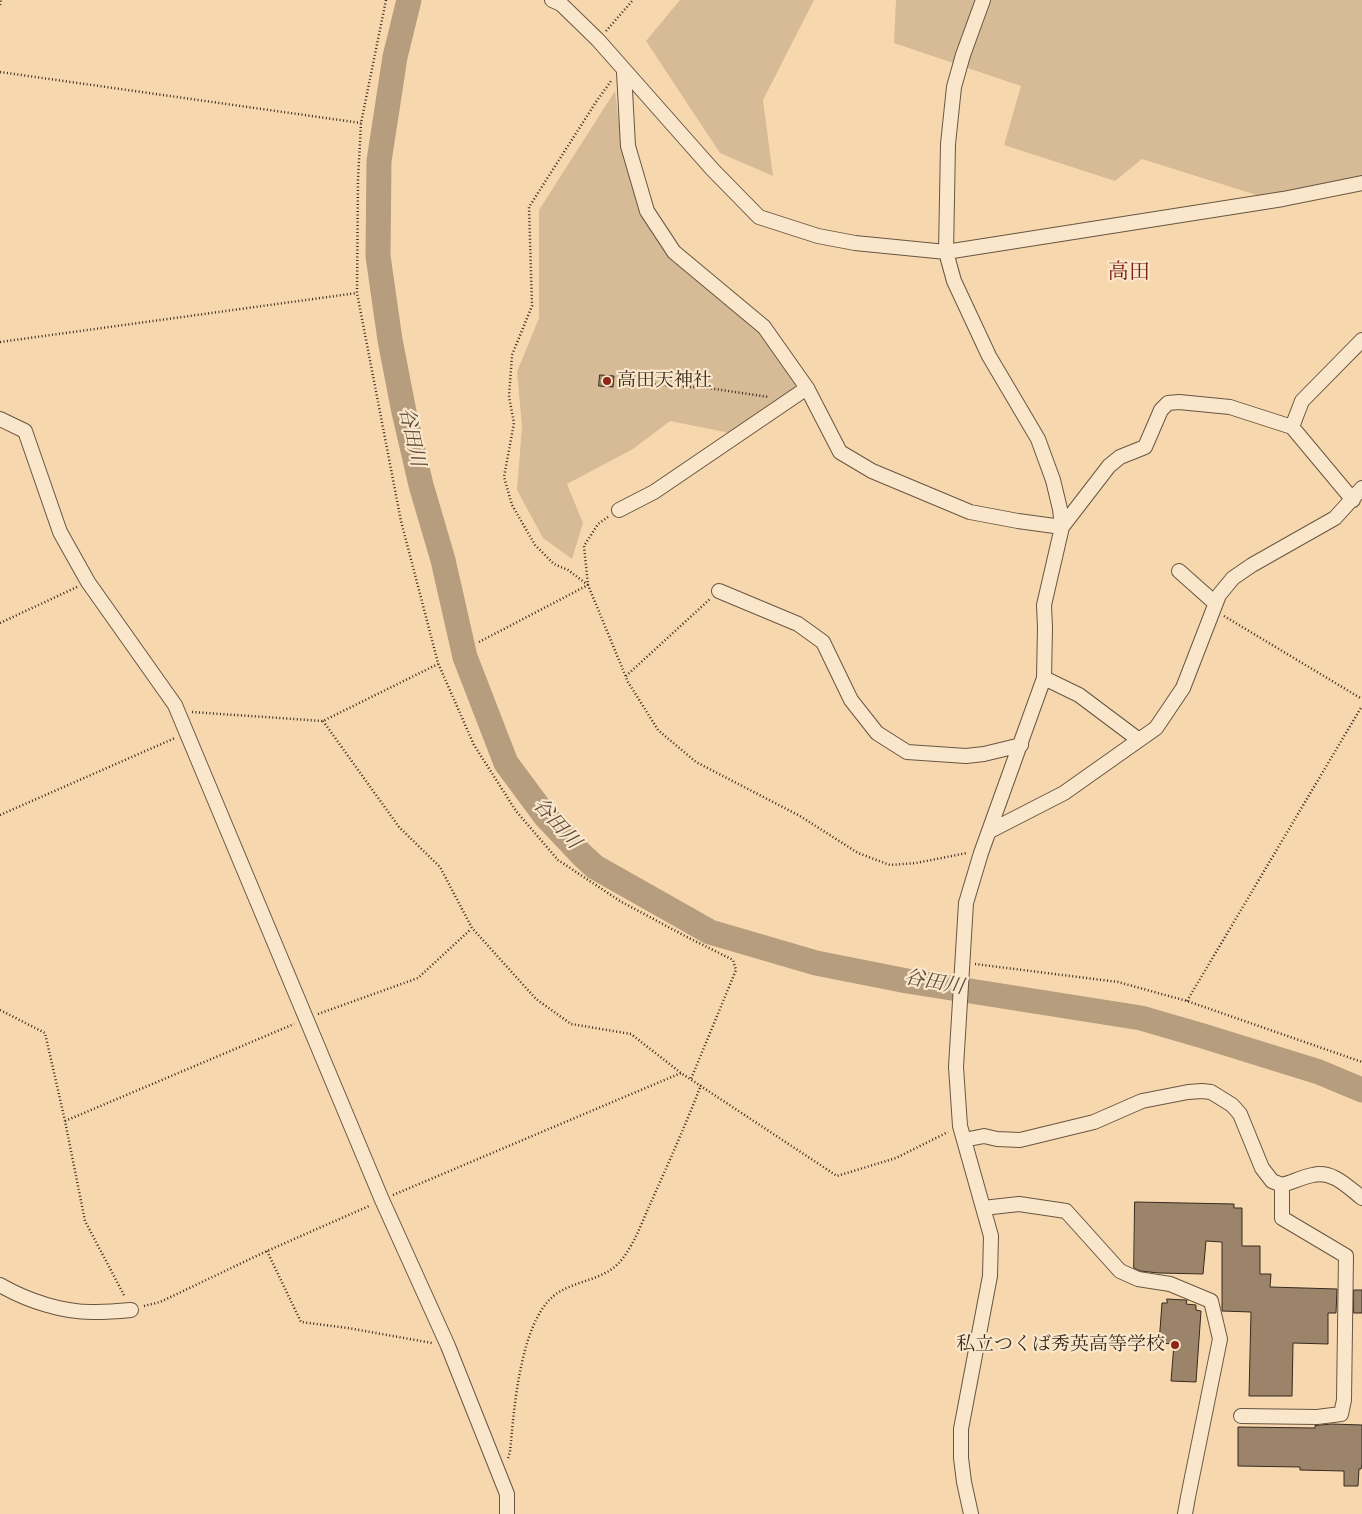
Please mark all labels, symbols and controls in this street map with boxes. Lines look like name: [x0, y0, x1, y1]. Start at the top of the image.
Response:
district label: 高田: [1108, 260, 1150, 286]
place label: 高田天神社: [617, 370, 712, 392]
marker: 高田天神社: [601, 375, 613, 387]
water label: 谷田川: [393, 405, 429, 469]
water label: 谷田川: [527, 794, 585, 854]
water label: 谷田川: [902, 966, 966, 1000]
place label: 私立つくば秀英高等学校: [956, 1334, 1165, 1356]
marker: 私立つくば秀英高等学校: [1169, 1339, 1181, 1351]

